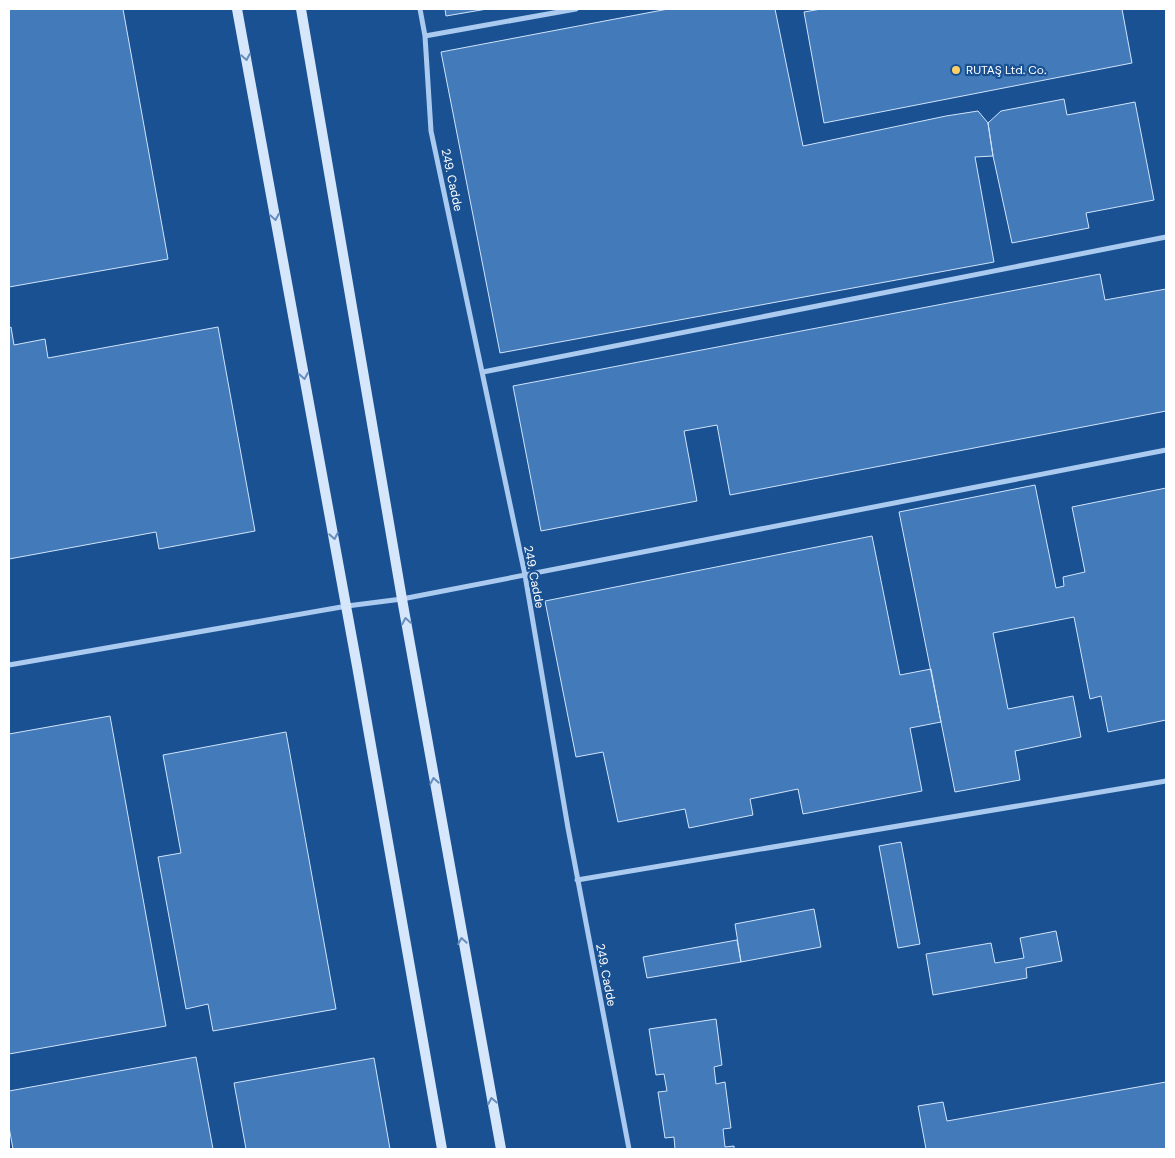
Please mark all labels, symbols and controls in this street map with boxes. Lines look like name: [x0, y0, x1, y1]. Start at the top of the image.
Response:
one-way arrow: [240, 52, 250, 61]
place label: RUTAŞ Ltd. Co.: [966, 62, 1046, 78]
marker: RUTAŞ Ltd. Co.: [950, 64, 962, 76]
street label: 249. Cadde: [438, 147, 466, 213]
one-way arrow: [269, 212, 280, 221]
one-way arrow: [299, 372, 309, 381]
one-way arrow: [328, 532, 338, 541]
street label: 249. Cadde: [520, 544, 548, 610]
one-way arrow: [402, 617, 412, 626]
one-way arrow: [430, 777, 440, 786]
one-way arrow: [458, 937, 468, 946]
street label: 249. Cadde: [592, 942, 620, 1008]
one-way arrow: [487, 1097, 497, 1106]

